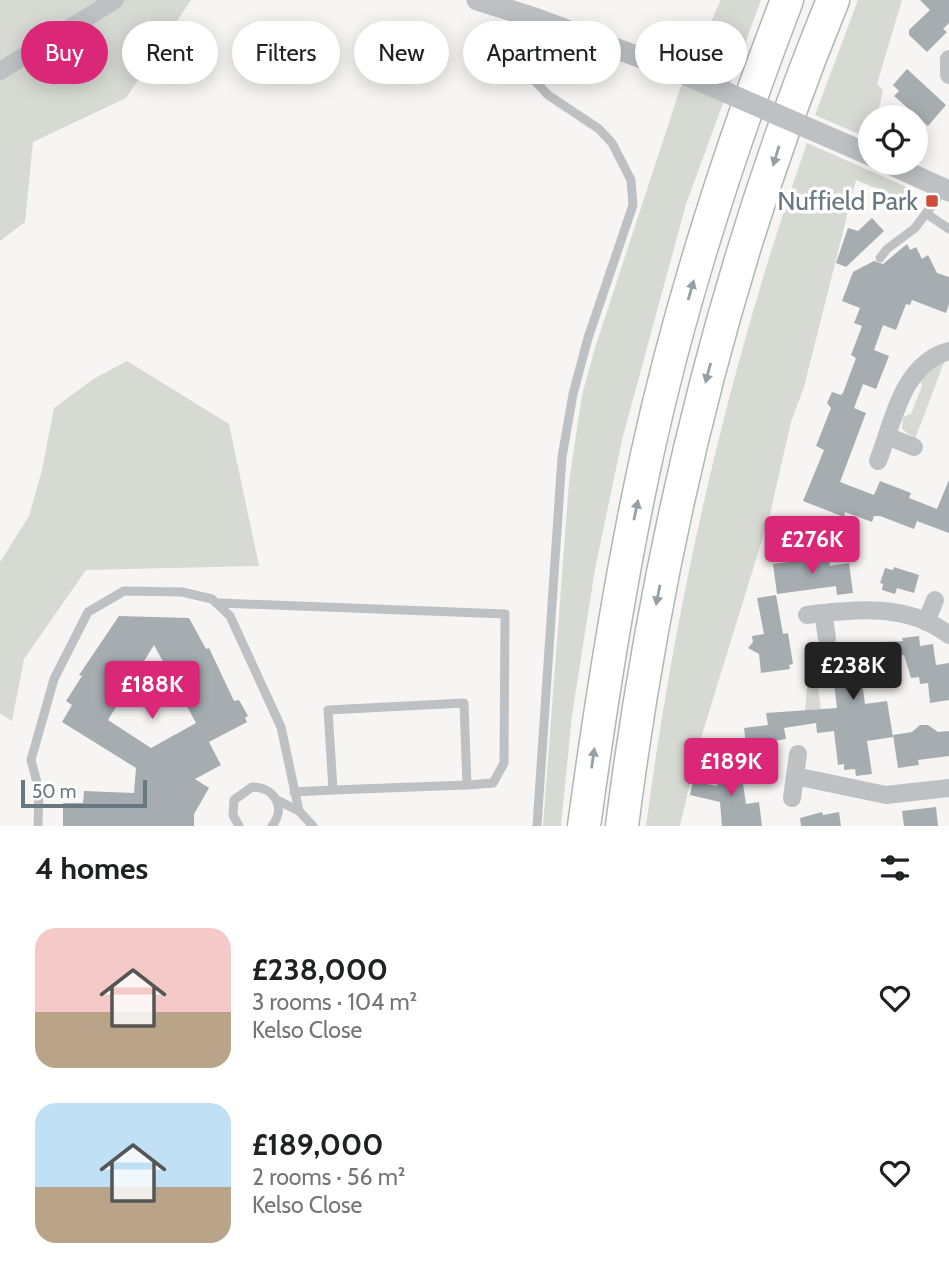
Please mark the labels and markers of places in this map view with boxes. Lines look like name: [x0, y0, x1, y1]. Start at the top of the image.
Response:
place label: Nuffield Park: [777, 185, 918, 217]
marker: Nuffield Park: [924, 193, 940, 209]
pin: £276K: [763, 516, 861, 576]
pin: £238K: [804, 642, 902, 702]
pin: £188K: [103, 662, 201, 721]
pin: £189K: [682, 738, 780, 798]

